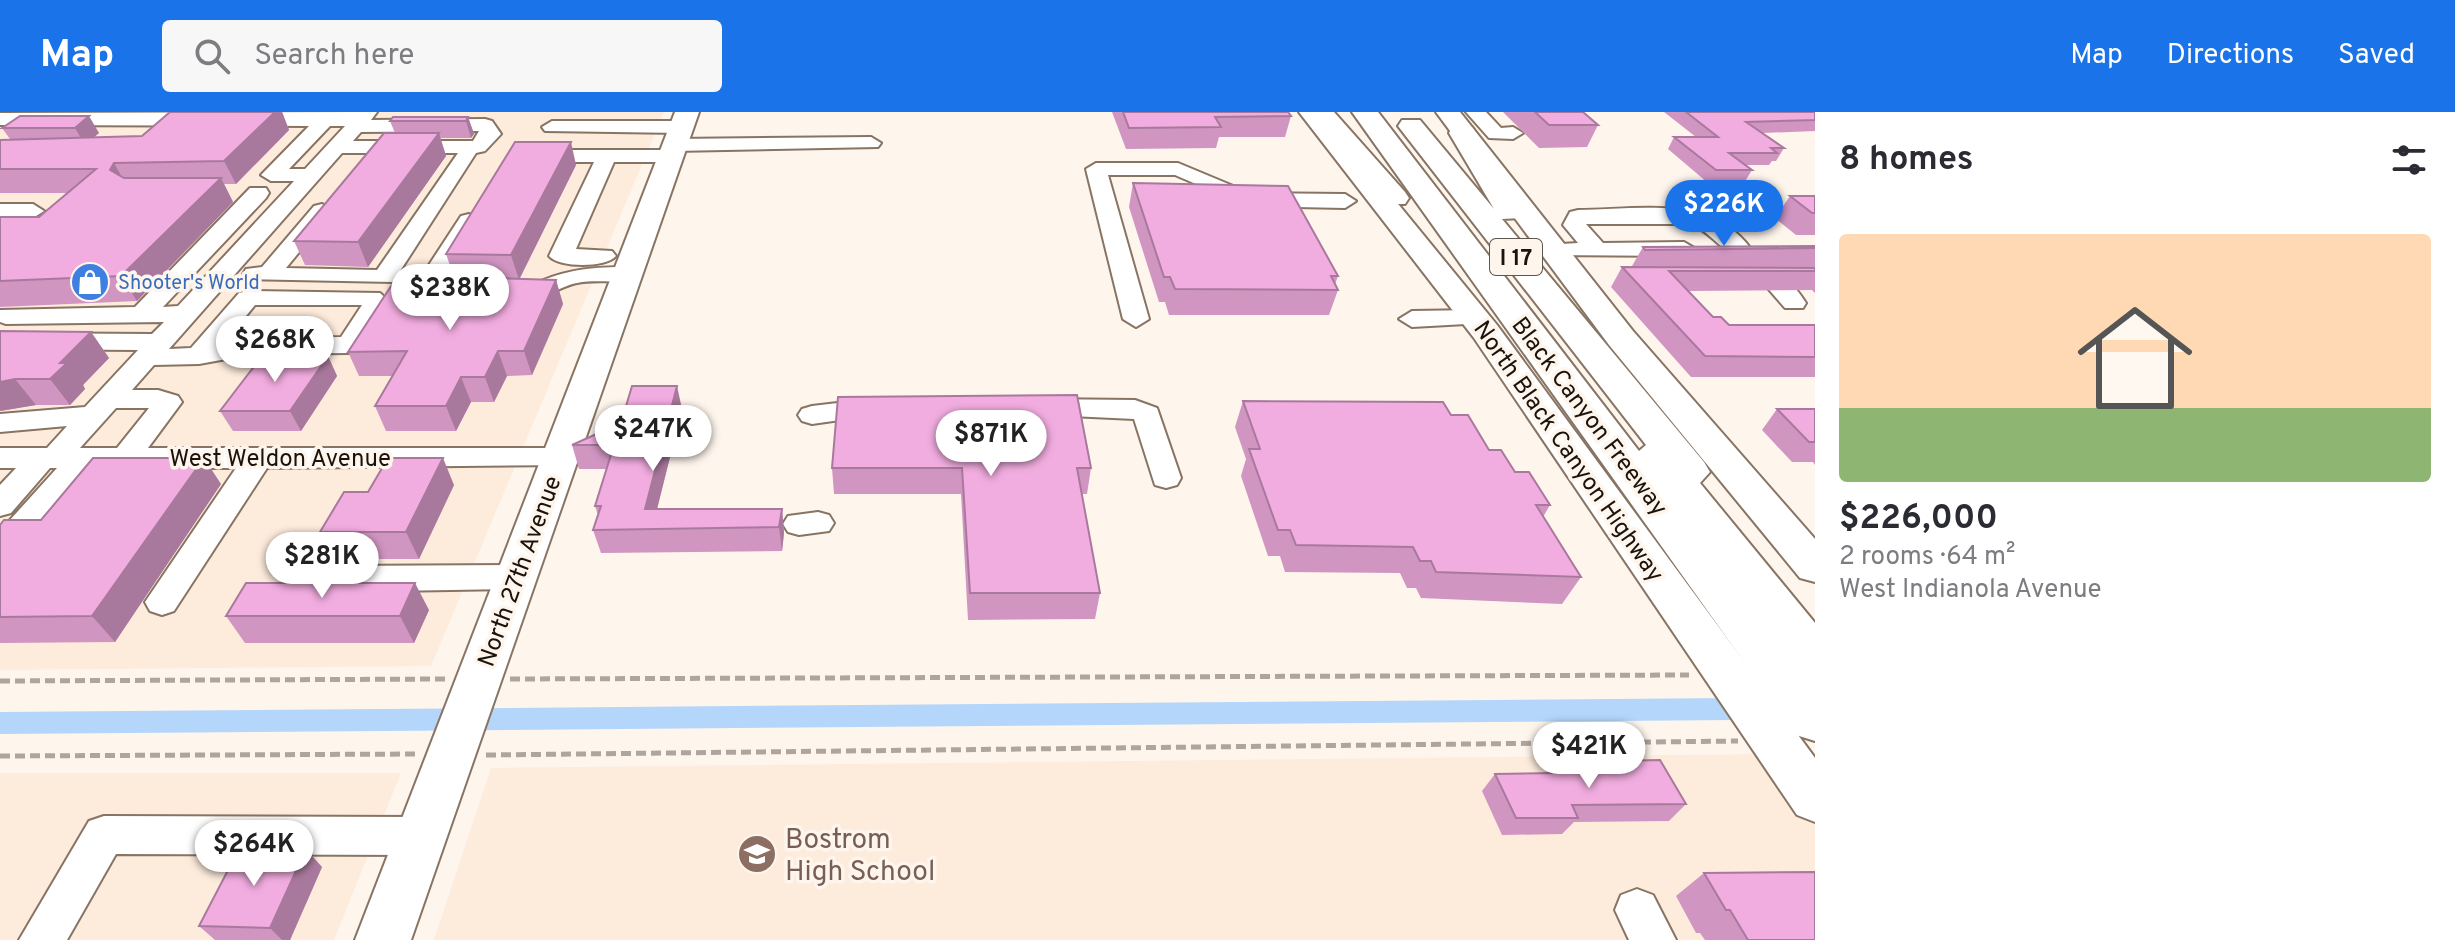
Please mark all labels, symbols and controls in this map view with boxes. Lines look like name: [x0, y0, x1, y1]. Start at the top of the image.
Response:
search box: [162, 20, 722, 92]
text: Map: [40, 32, 114, 81]
icon: search: [190, 34, 234, 78]
text: Search here: [254, 38, 414, 75]
text: Map: [2070, 38, 2123, 74]
text: Directions: [2167, 38, 2294, 74]
text: Saved: [2338, 38, 2415, 74]
icon: filters: [2387, 138, 2431, 182]
text: 8 homes: [1839, 139, 1973, 182]
pin: $226K: [1668, 180, 1780, 248]
text: $226K: [1683, 189, 1765, 222]
road number: I 17: [1490, 239, 1542, 275]
shop icon: Shooter's World: [69, 261, 111, 303]
pin: $238K: [394, 264, 506, 332]
place label: Shooter's World: [118, 271, 260, 297]
text: $238K: [409, 273, 491, 306]
icon: home: [2063, 286, 2207, 430]
street label: Black Canyon Freeway: [1504, 312, 1673, 522]
pin: $268K: [219, 316, 331, 384]
street label: North Black Canyon Highway: [1466, 316, 1669, 589]
text: $268K: [234, 325, 316, 358]
pin: $247K: [597, 405, 709, 473]
pin: $871K: [935, 410, 1047, 478]
text: $247K: [613, 414, 693, 447]
text: $871K: [954, 419, 1028, 452]
street label: West Weldon Avenue: [169, 445, 391, 475]
street label: North 27th Avenue: [472, 472, 569, 671]
text: $226,000: [1839, 498, 1998, 541]
pin: $281K: [266, 532, 378, 600]
text: $281K: [284, 541, 360, 574]
text: 2 rooms · 64 m²: [1839, 541, 2015, 574]
text: West Indianola Avenue: [1839, 574, 2102, 607]
pin: $421K: [1533, 722, 1645, 790]
text: $421K: [1550, 731, 1628, 764]
pin: $264K: [198, 820, 310, 888]
place label: Bostrom High School: [785, 823, 935, 891]
text: $264K: [213, 829, 295, 862]
school or university icon: Bostrom High School: [736, 833, 778, 875]

